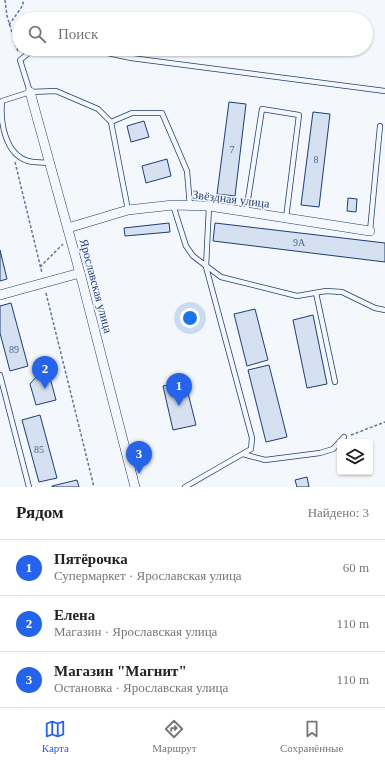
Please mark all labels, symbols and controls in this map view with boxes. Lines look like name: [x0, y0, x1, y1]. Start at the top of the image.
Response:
search box: [12, 12, 373, 56]
icon: search: [26, 23, 48, 45]
text: Поиск: [58, 26, 98, 42]
house number: 7: [230, 144, 235, 155]
house number: 8: [314, 154, 319, 165]
street label: Звёздная улица: [192, 187, 271, 211]
street label: Ярославская улица: [77, 237, 115, 335]
house number: 9А: [293, 237, 306, 248]
your location: [180, 308, 200, 328]
house number: 89: [9, 344, 19, 355]
pin: 2: [32, 356, 58, 389]
pin: 1: [166, 373, 192, 406]
map controls: [337, 439, 373, 475]
button: layers: [337, 439, 373, 475]
pin: 3: [126, 441, 152, 474]
house number: 85: [34, 444, 44, 455]
text: Рядом: [16, 503, 64, 522]
text: Найдено: 3: [308, 505, 369, 520]
text: Пятёрочка: [54, 551, 128, 567]
text: 1: [26, 560, 32, 575]
text: 60 m: [343, 560, 369, 575]
text: Супермаркет · Ярославская улица: [54, 568, 242, 583]
text: Елена: [54, 607, 95, 623]
text: 2: [26, 616, 32, 631]
text: 110 m: [337, 616, 369, 631]
text: Магазин · Ярославская улица: [54, 624, 217, 639]
text: Магазин "Магнит": [54, 663, 187, 679]
text: 3: [26, 672, 32, 687]
text: 110 m: [337, 672, 369, 687]
text: Остановка · Ярославская улица: [54, 680, 228, 695]
tab: Карта: [42, 718, 69, 754]
tab: Маршрут: [152, 718, 197, 754]
tab: Сохранённые: [280, 718, 343, 754]

